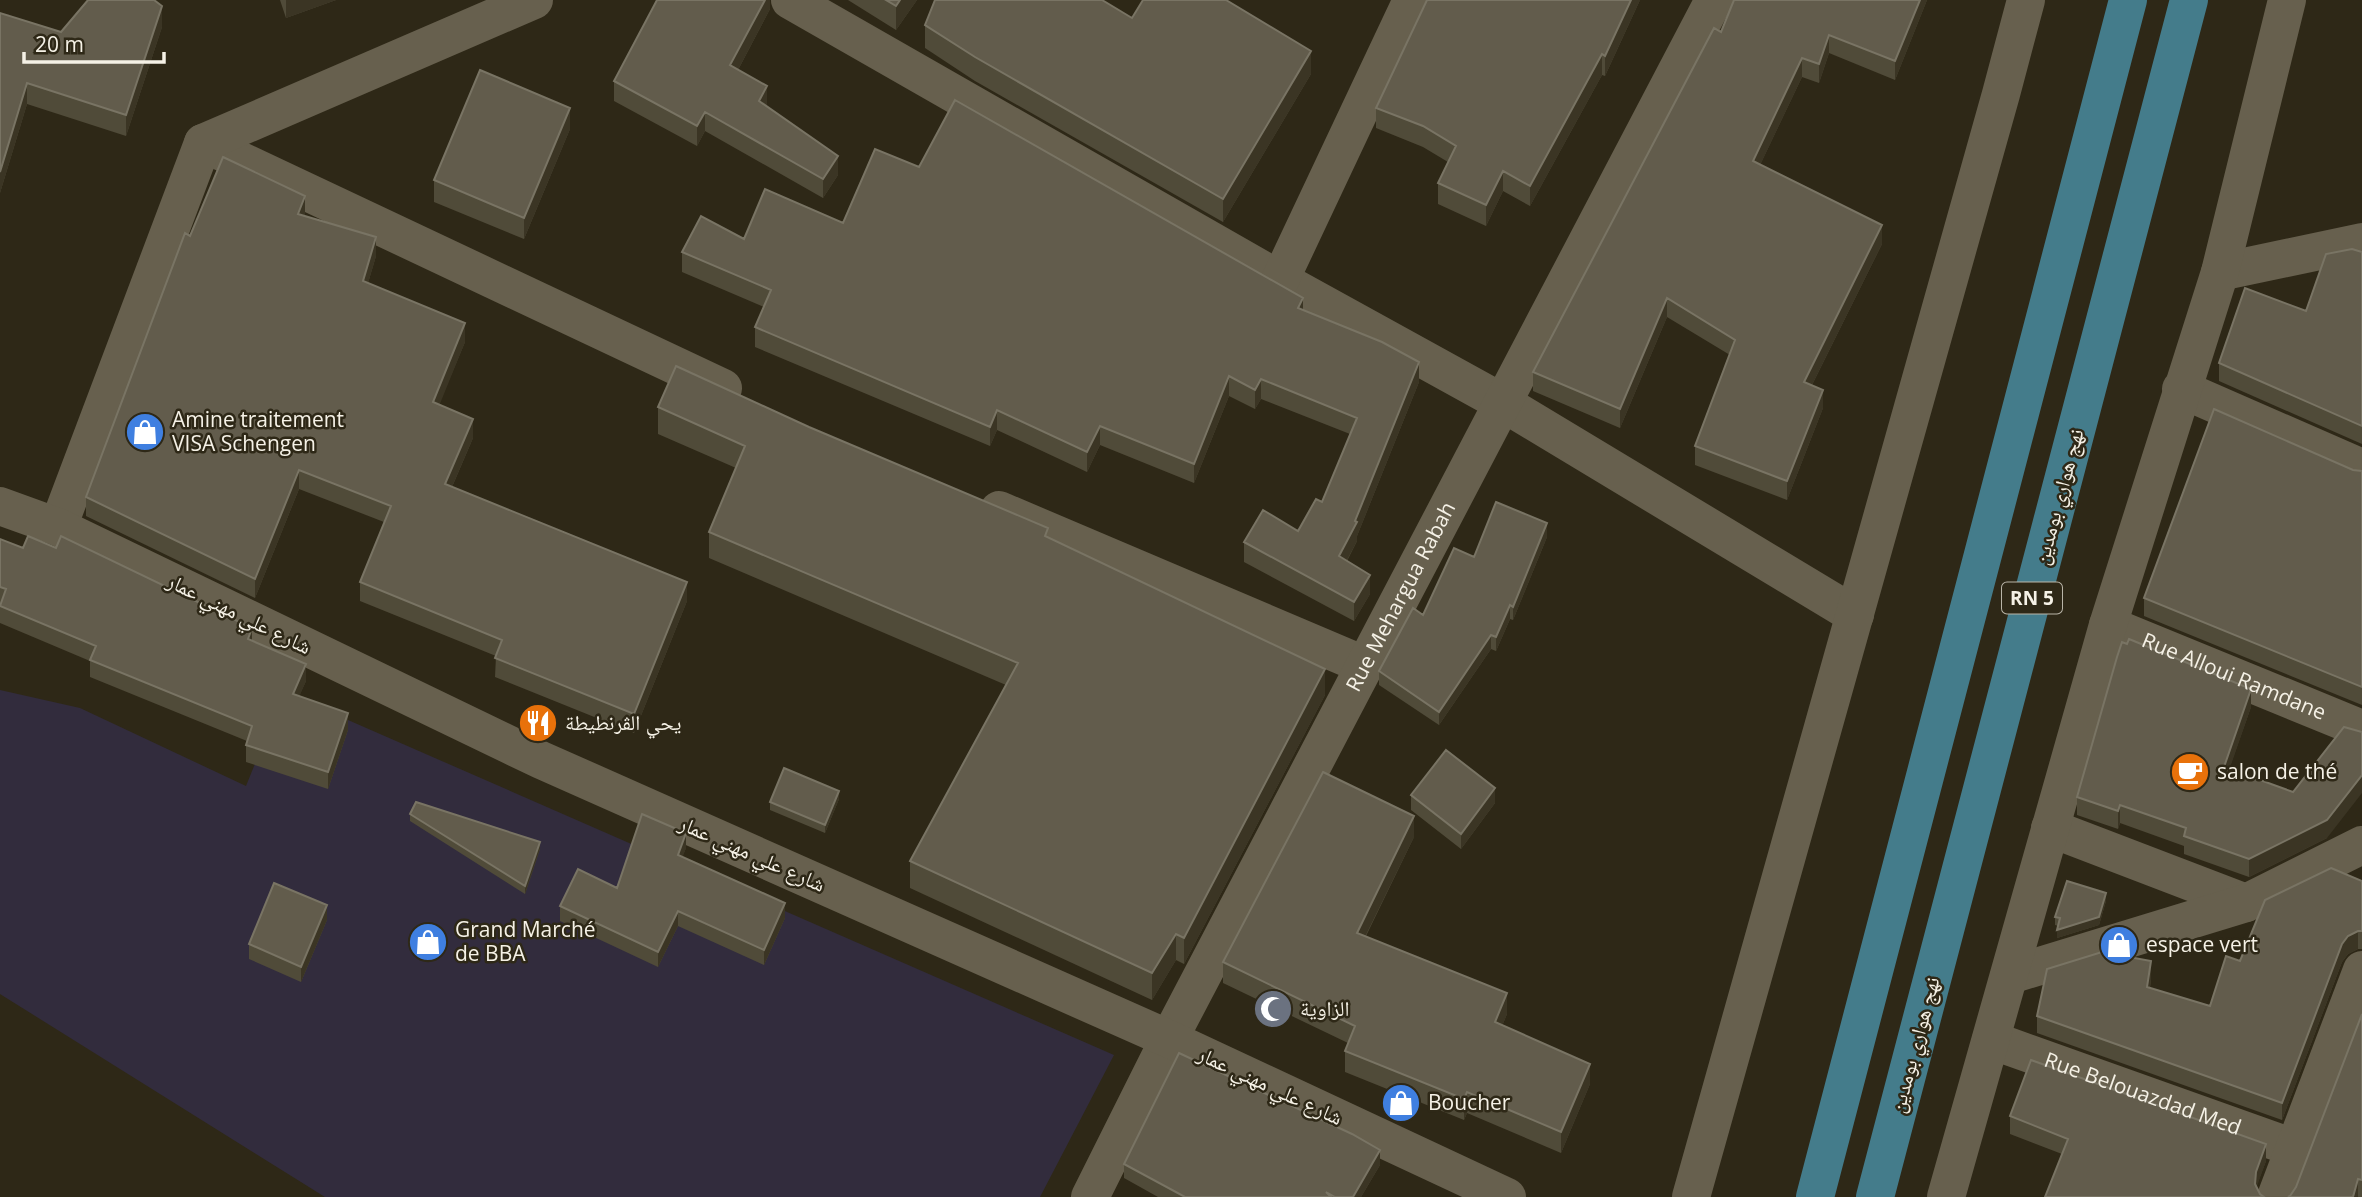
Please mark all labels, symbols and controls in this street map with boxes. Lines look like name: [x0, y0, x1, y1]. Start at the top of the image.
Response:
scale bar: [24, 21, 164, 65]
text: 20 m: [35, 30, 84, 58]
place label: Amine traitement VISA Schengen: [172, 405, 344, 457]
shop icon: Amine traitement VISA Schengen: [124, 411, 166, 453]
street label: نهج هواري بومدين: [2026, 426, 2093, 569]
street label: Rue Mehargua Rabah: [1339, 497, 1461, 696]
street label: شارع علي مهني عمار: [160, 566, 316, 663]
road number: RN 5: [2002, 582, 2062, 614]
street label: Rue Alloui Ramdane: [2138, 625, 2331, 726]
restaurant icon: يحي الڤرنطيطة: [517, 702, 559, 744]
place label: يحي الڤرنطيطة: [565, 708, 681, 739]
cafe icon: salon de thé: [2169, 751, 2211, 793]
place label: salon de thé: [2217, 757, 2337, 785]
street label: شارع علي مهني عمار: [673, 808, 830, 901]
place label: Grand Marché de BBA: [455, 915, 596, 967]
shop icon: Grand Marché de BBA: [407, 921, 449, 963]
shop icon: espace vert: [2098, 924, 2140, 966]
place label: espace vert: [2146, 930, 2258, 958]
street label: نهج هواري بومدين: [1882, 974, 1949, 1117]
mosque icon: الزاوية: [1252, 988, 1294, 1030]
place label: الزاوية: [1300, 994, 1349, 1022]
street label: شارع علي مهني عمار: [1191, 1039, 1348, 1134]
street label: Rue Belouazdad Med: [2041, 1045, 2245, 1141]
shop icon: Boucher: [1380, 1082, 1422, 1124]
place label: Boucher: [1428, 1088, 1511, 1116]

